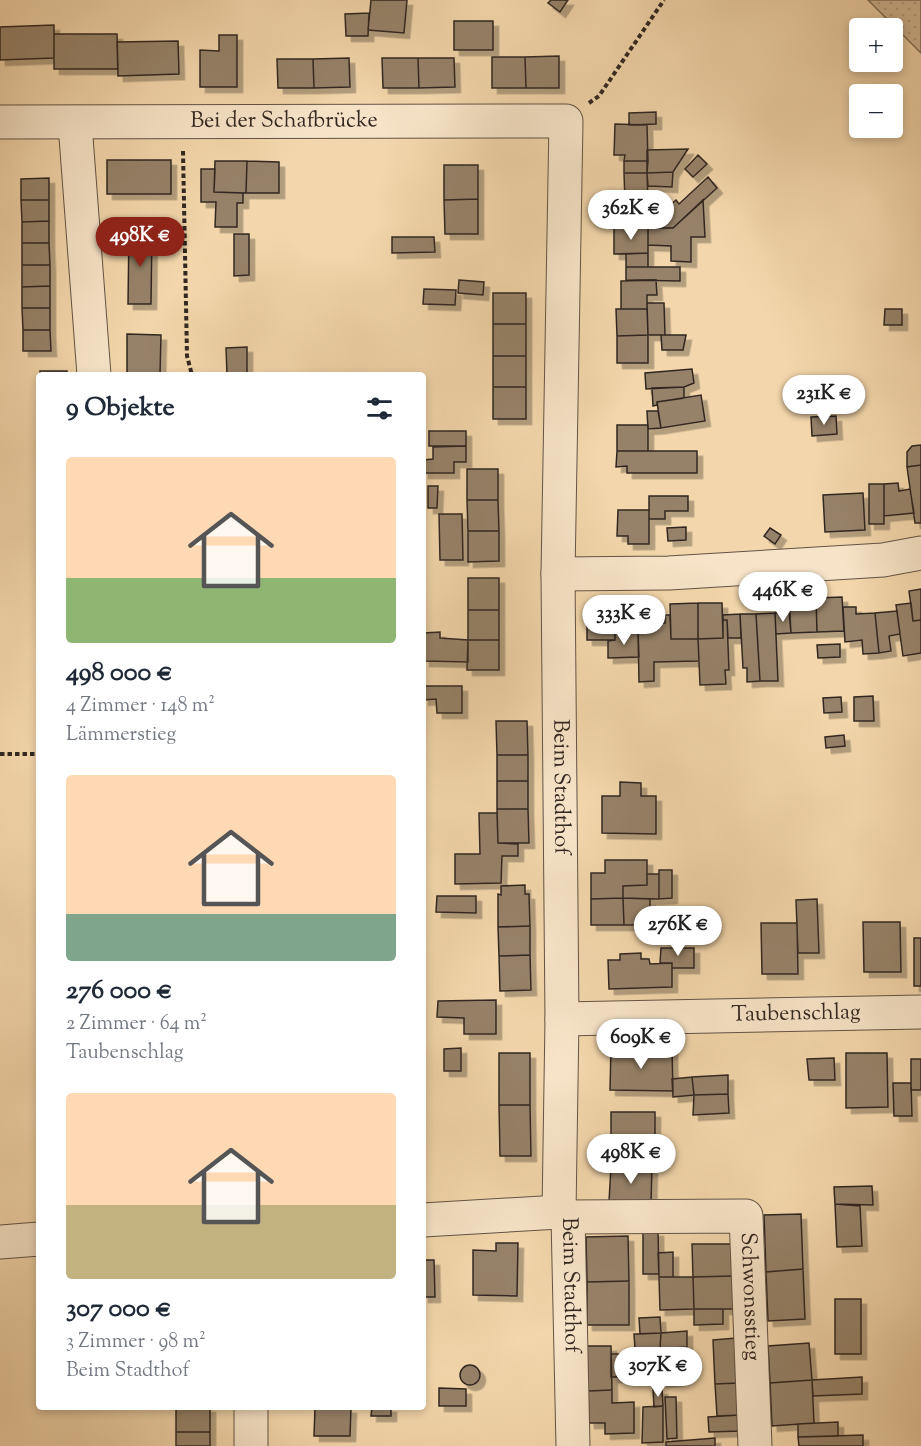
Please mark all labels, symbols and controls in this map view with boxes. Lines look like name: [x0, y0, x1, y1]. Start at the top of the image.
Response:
map controls: [849, 18, 903, 138]
button: +: [849, 18, 903, 72]
button: −: [849, 84, 903, 138]
street label: Bei der Schafbrücke: [190, 105, 378, 138]
pin: 362K €: [582, 190, 680, 241]
text: 362K €: [602, 195, 660, 224]
pin: 498K €: [91, 217, 189, 268]
text: 498K €: [110, 222, 170, 251]
pin: 231K €: [775, 375, 873, 426]
text: 231K €: [796, 380, 852, 409]
text: 9 Objekte: [66, 390, 175, 427]
icon: filters: [363, 392, 396, 425]
icon: home: [177, 496, 285, 604]
pin: 446K €: [734, 572, 832, 623]
text: 446K €: [753, 577, 813, 606]
pin: 333K €: [575, 595, 673, 646]
text: 333K €: [596, 600, 652, 629]
text: 498 000 €: [66, 655, 173, 692]
text: 4 Zimmer · 148 m²: [66, 692, 215, 721]
street label: Beim Stadthof: [543, 719, 577, 856]
text: Lämmerstieg: [66, 721, 176, 750]
icon: home: [177, 814, 285, 922]
pin: 276K €: [629, 906, 727, 957]
text: 276K €: [648, 911, 708, 940]
text: 276 000 €: [66, 973, 172, 1010]
street label: Taubenschlag: [731, 997, 861, 1032]
text: 2 Zimmer · 64 m²: [66, 1010, 207, 1039]
pin: 609K €: [592, 1019, 690, 1070]
text: 609K €: [610, 1024, 672, 1053]
text: Taubenschlag: [66, 1039, 183, 1068]
icon: home: [177, 1132, 285, 1240]
pin: 498K €: [582, 1134, 680, 1185]
text: 498K €: [601, 1139, 661, 1168]
street label: Beim Stadthof: [552, 1217, 587, 1355]
street label: Schwonsstieg: [731, 1232, 768, 1362]
text: 307 000 €: [66, 1291, 171, 1328]
text: 3 Zimmer · 98 m²: [66, 1328, 206, 1357]
pin: 307K €: [609, 1347, 707, 1398]
text: 307K €: [628, 1352, 688, 1381]
text: Beim Stadthof: [66, 1357, 189, 1386]

